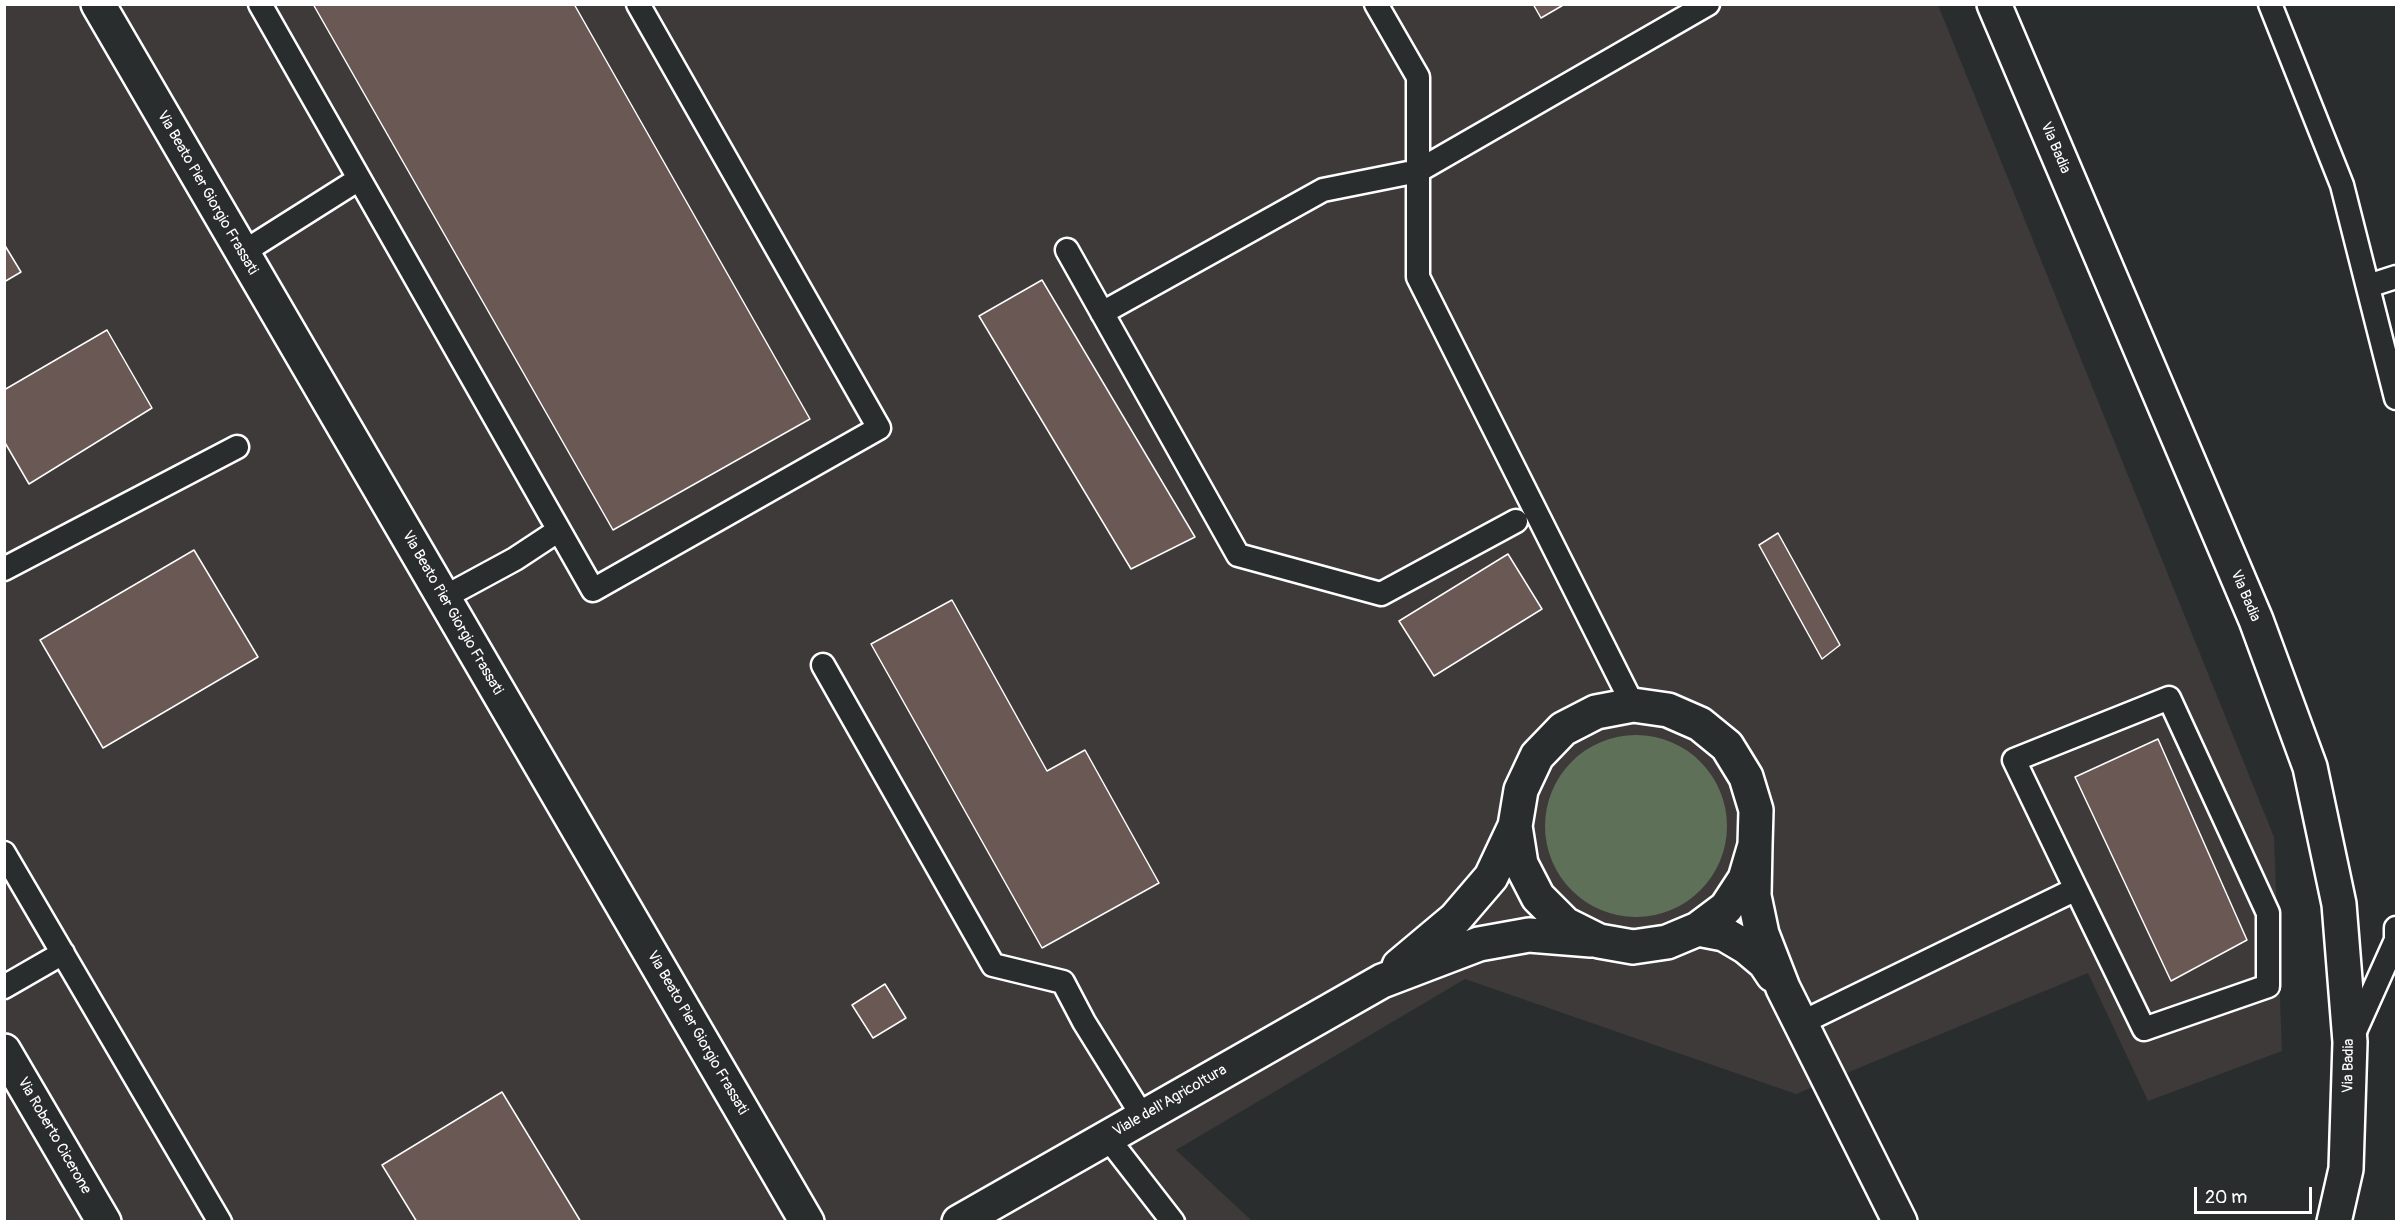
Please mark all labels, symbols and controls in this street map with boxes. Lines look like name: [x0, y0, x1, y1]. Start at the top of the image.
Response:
street label: Via Beato Pier Giorgio Frassati: [153, 108, 261, 278]
street label: Via Badia: [2036, 119, 2074, 177]
street label: Via Beato Pier Giorgio Frassati: [398, 528, 506, 698]
street label: Via Badia: [2226, 567, 2264, 625]
street label: Via Beato Pier Giorgio Frassati: [643, 948, 751, 1118]
street label: Via Badia: [2340, 1039, 2358, 1093]
street label: Viale dell'Agricoltura: [1110, 1061, 1230, 1141]
street label: Via Roberto Cicerone: [13, 1074, 95, 1198]
scale bar: [2197, 1175, 2316, 1213]
text: 20 m: [2205, 1186, 2247, 1209]

